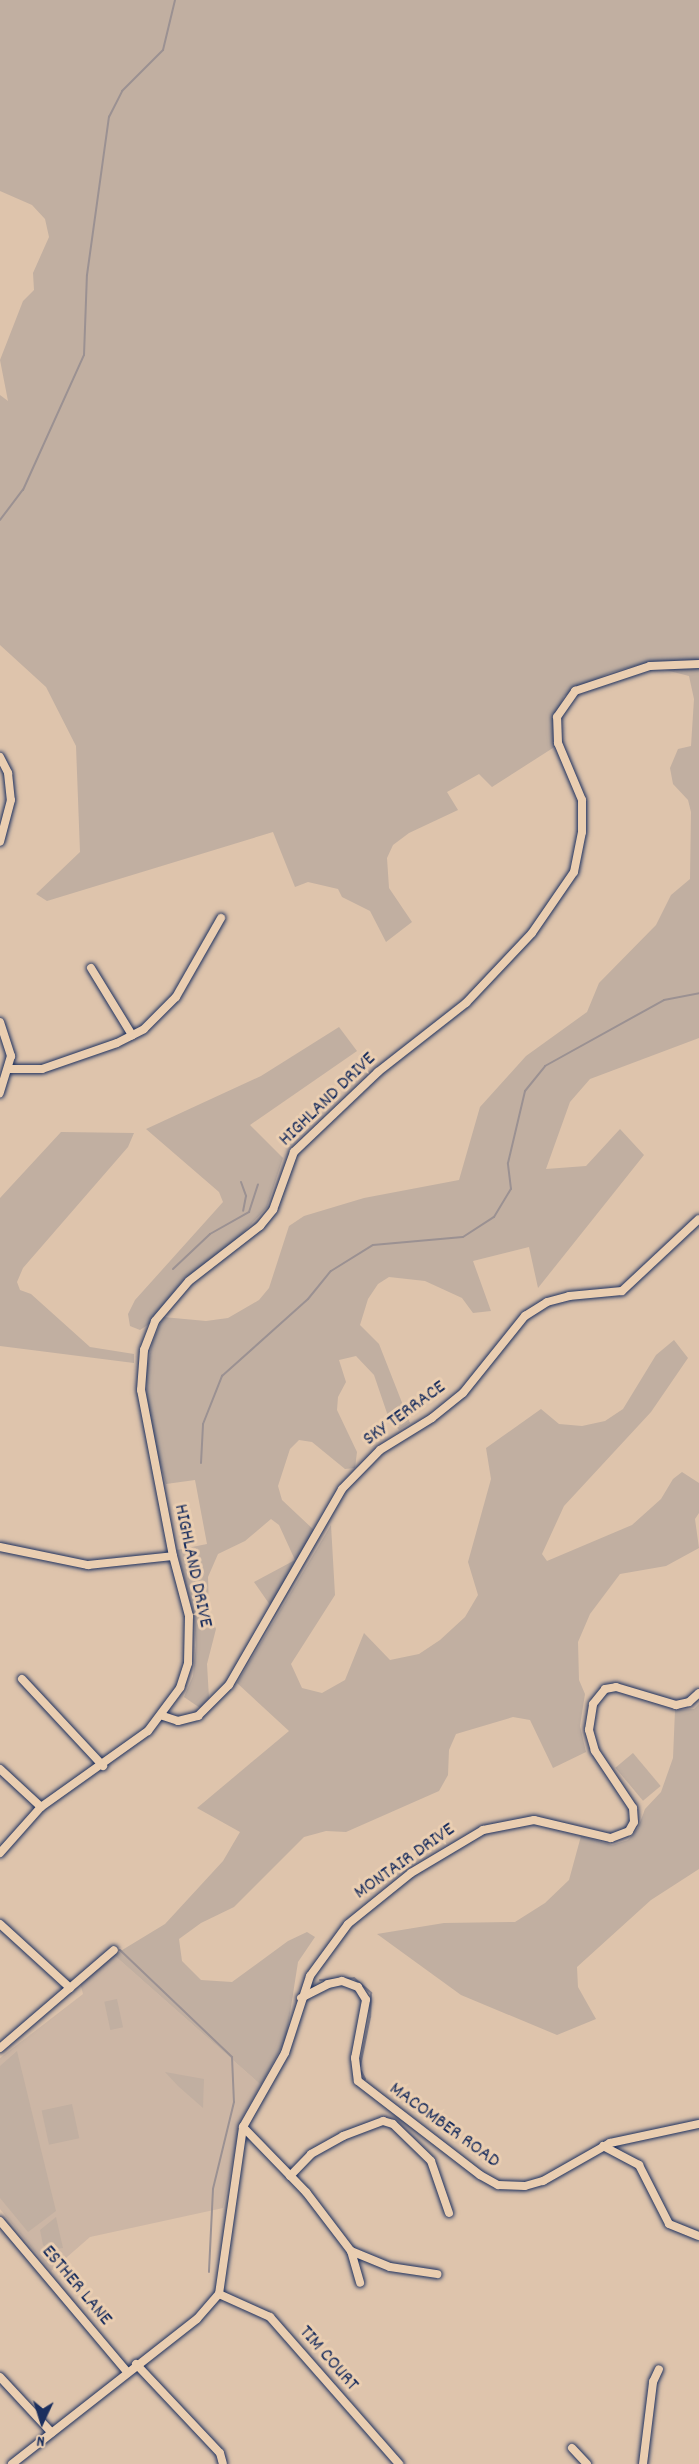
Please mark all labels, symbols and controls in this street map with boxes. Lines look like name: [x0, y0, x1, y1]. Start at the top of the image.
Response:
street label: HIGHLAND DRIVE: [274, 1048, 382, 1152]
street label: SKY TERRACE: [359, 1376, 451, 1452]
street label: HIGHLAND DRIVE: [167, 1502, 217, 1630]
street label: MONTAIR DRIVE: [350, 1818, 460, 1906]
street label: MACOMBER ROAD: [384, 2078, 504, 2174]
street label: ESTHER LANE: [35, 2241, 117, 2331]
street label: TIM COURT: [293, 2321, 363, 2397]
north arrow: [12, 2392, 72, 2452]
text: N: [36, 2429, 45, 2452]

